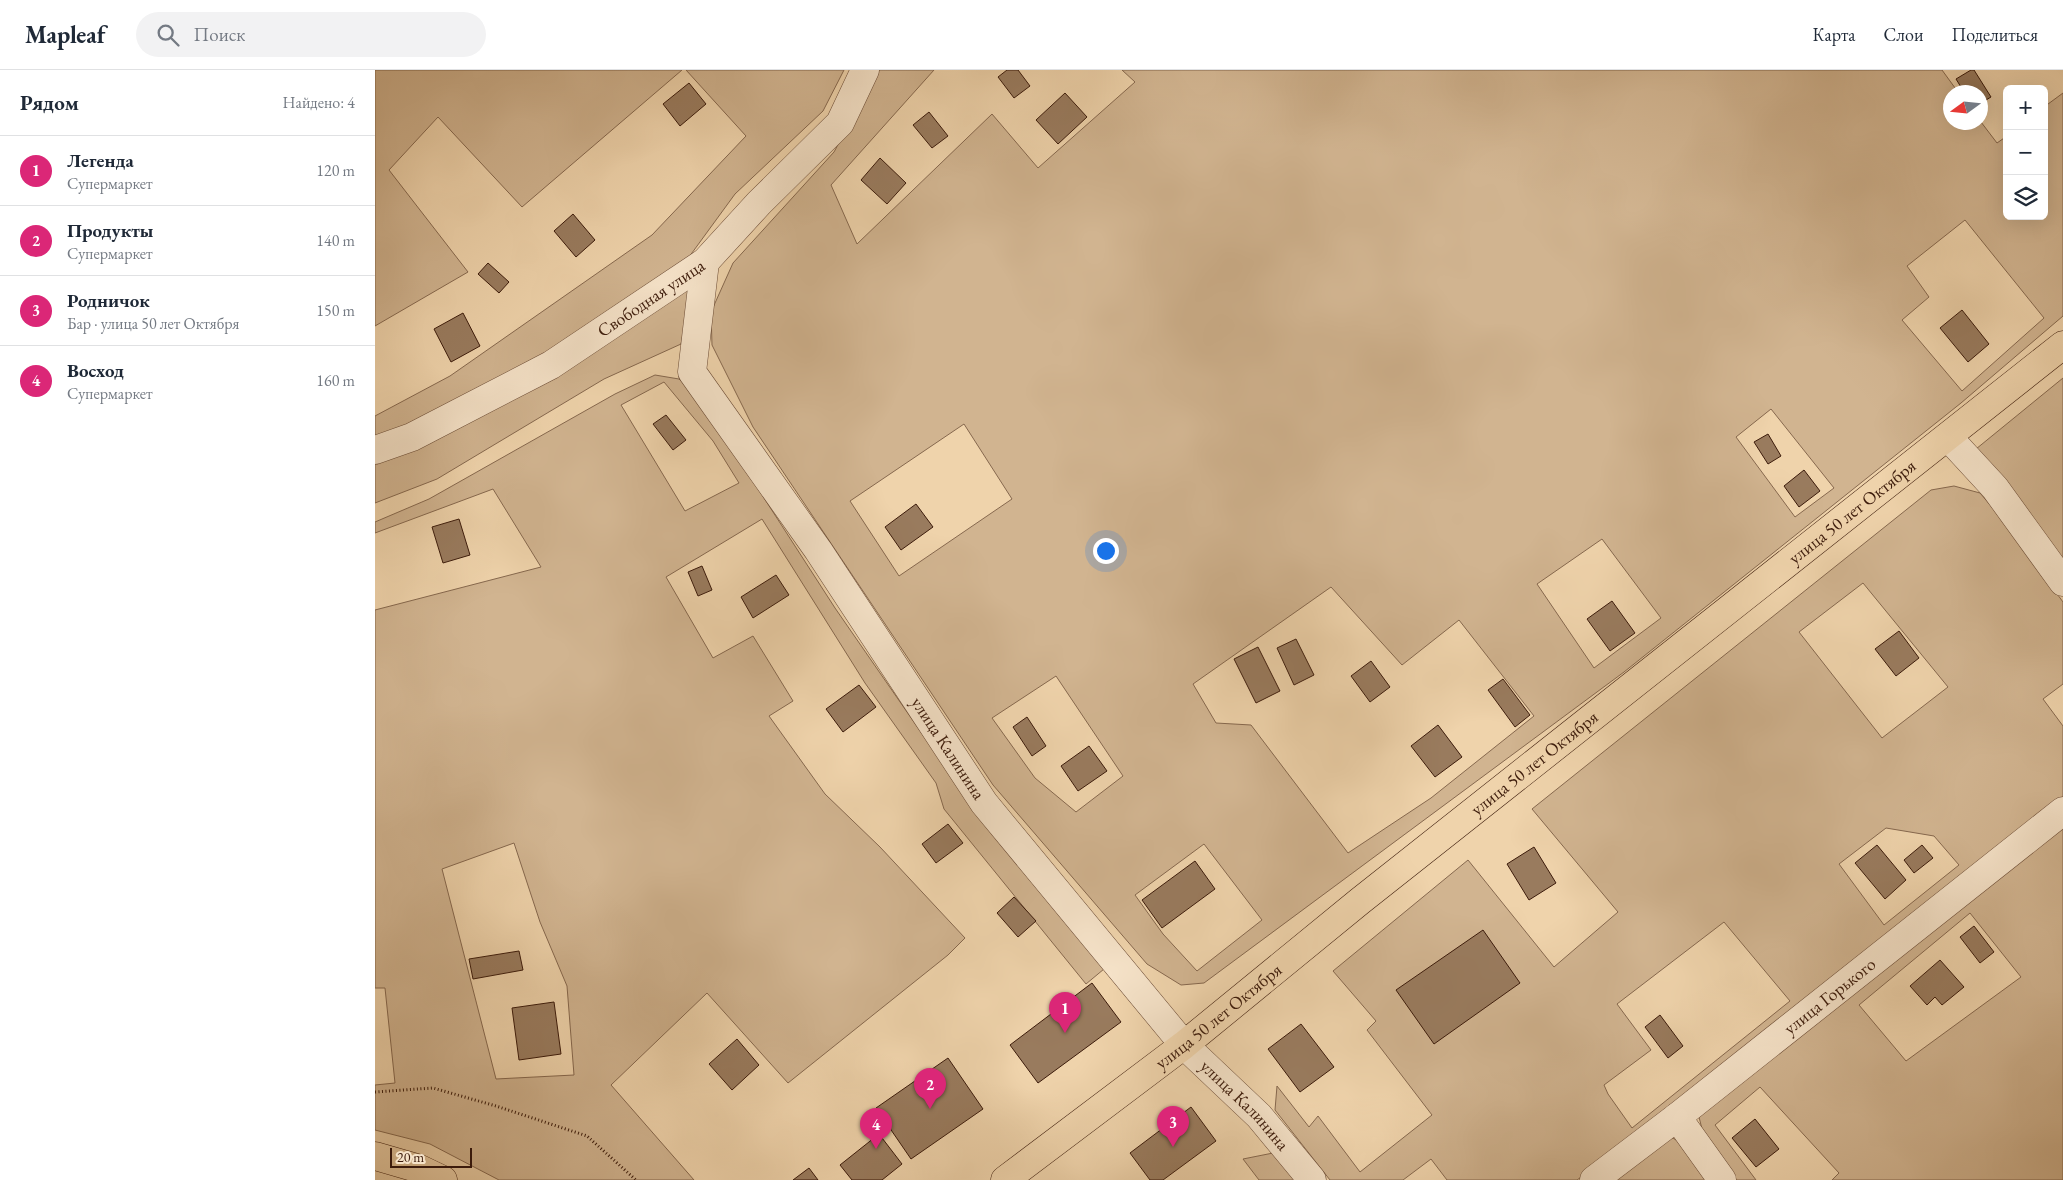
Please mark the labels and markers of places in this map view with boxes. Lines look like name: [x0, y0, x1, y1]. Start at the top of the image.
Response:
pin: 1: [1049, 992, 1081, 1033]
pin: 2: [914, 1068, 946, 1109]
pin: 3: [1157, 1106, 1189, 1147]
pin: 4: [860, 1108, 892, 1149]

